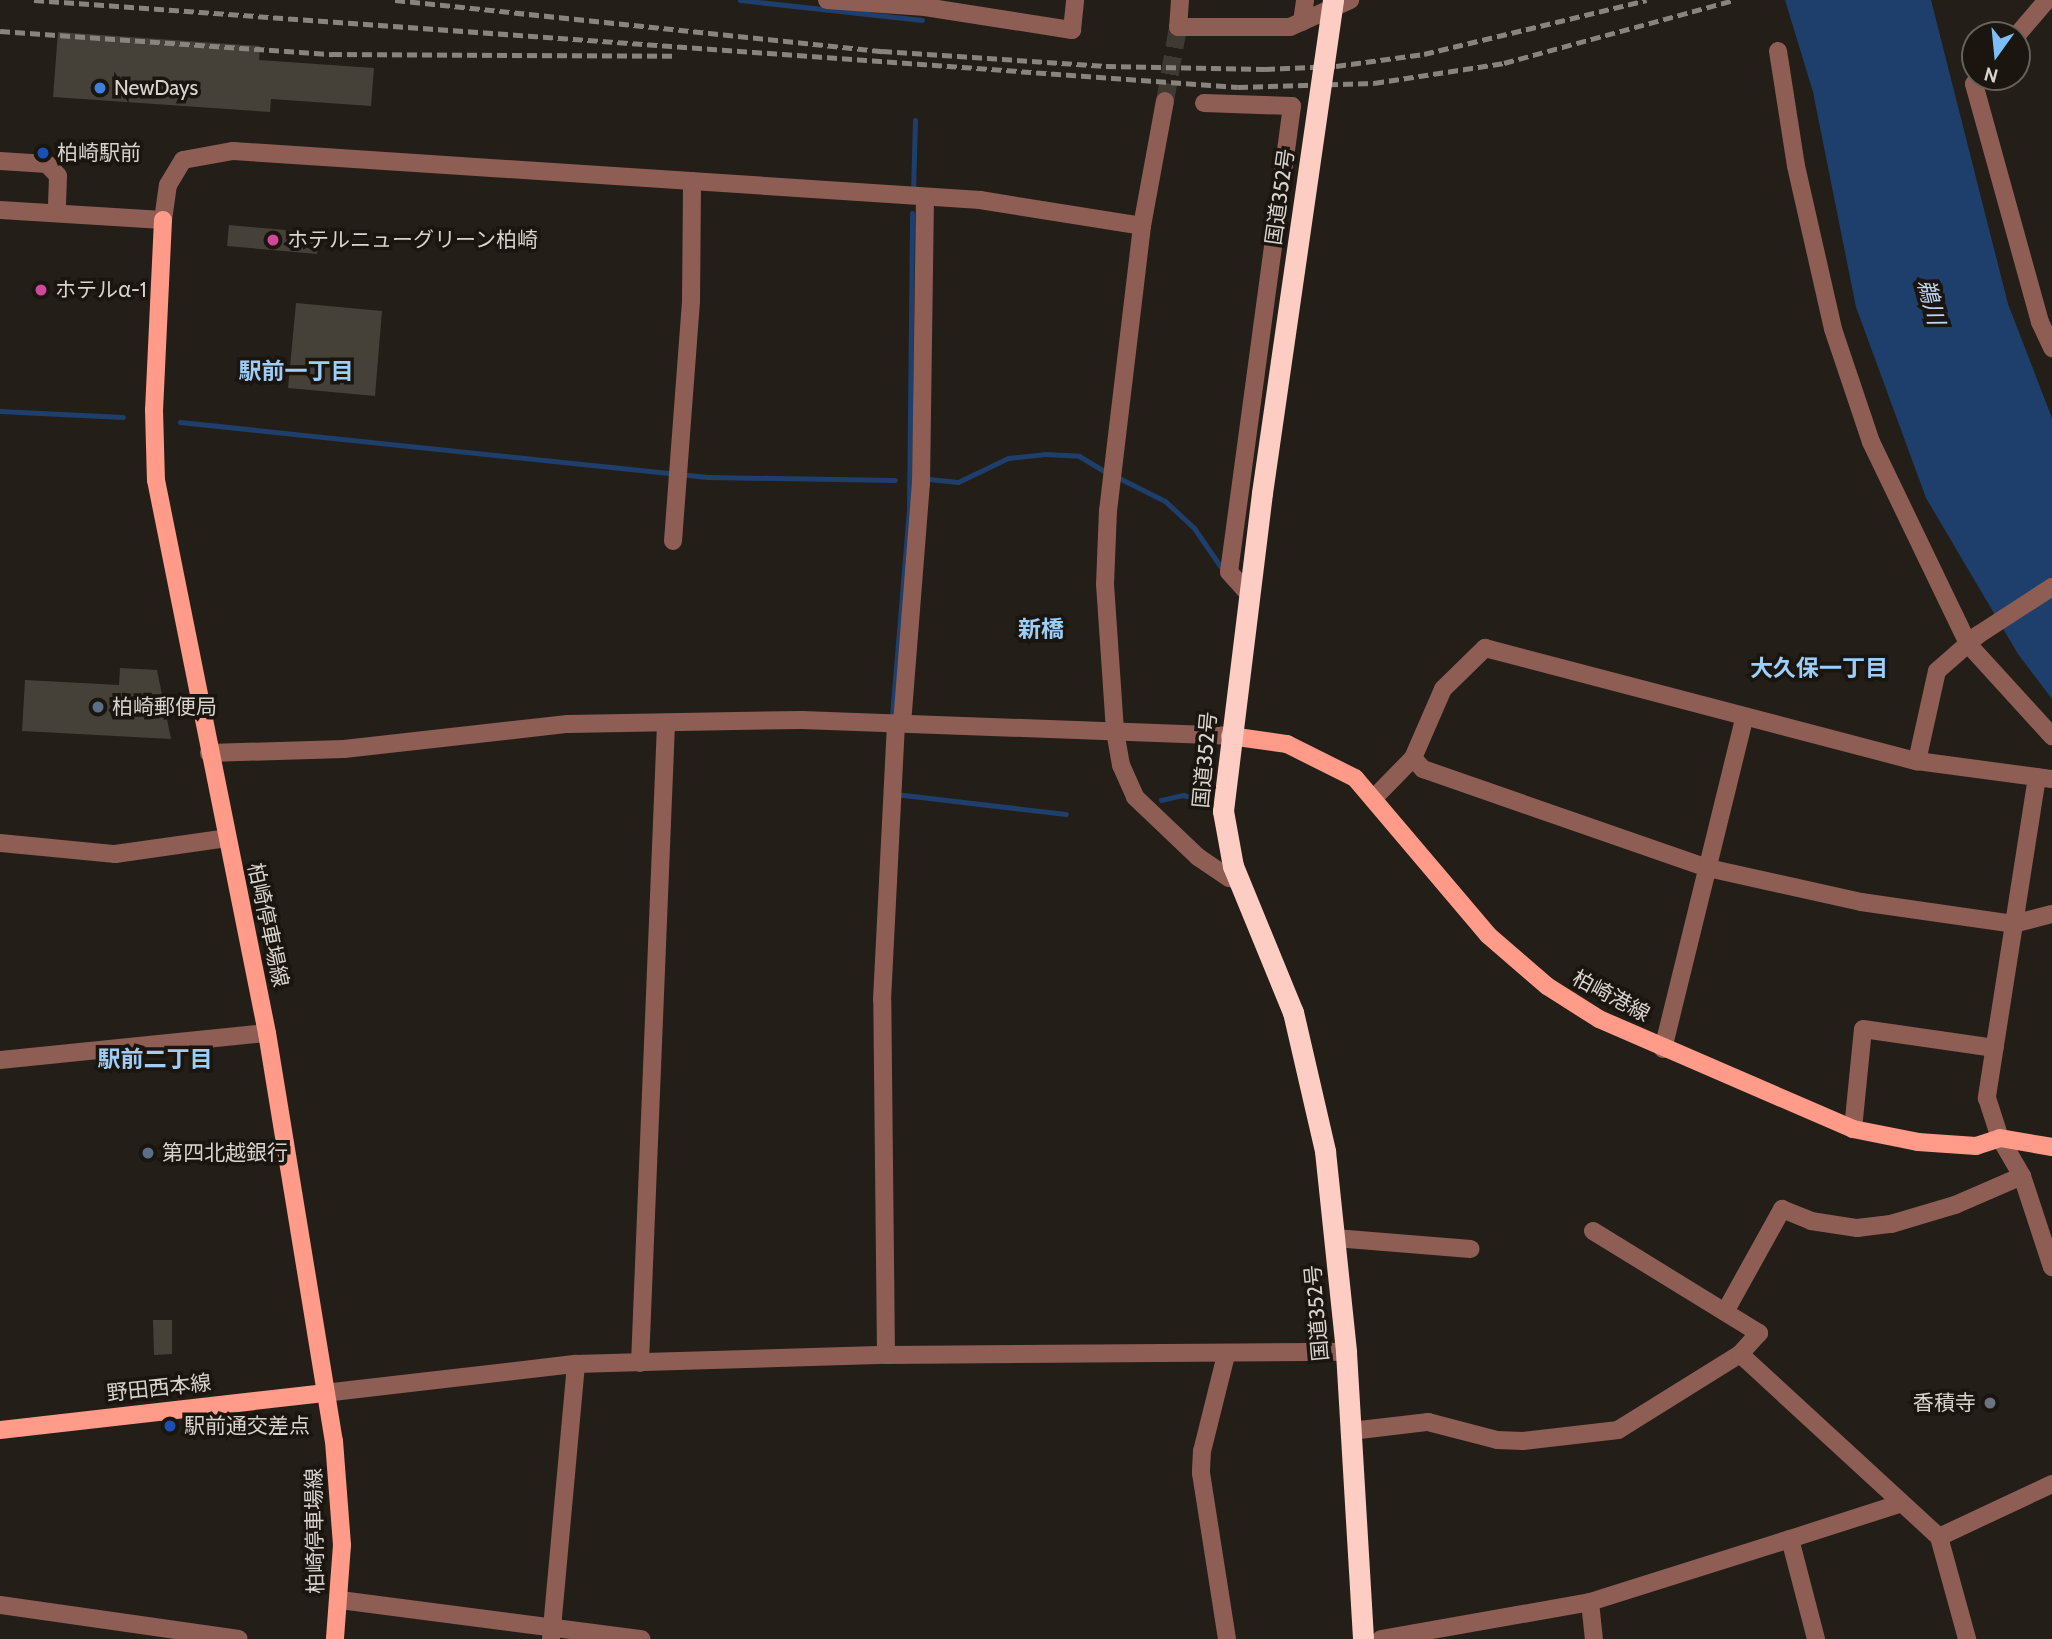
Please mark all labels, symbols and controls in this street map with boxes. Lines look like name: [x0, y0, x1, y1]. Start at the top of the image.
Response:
north arrow: [1961, 21, 2031, 91]
text: N: [1981, 62, 2000, 88]
place label: NewDays: [114, 75, 198, 101]
marker: NewDays: [92, 80, 108, 96]
place label: 柏崎駅前: [57, 140, 141, 166]
marker: 柏崎駅前: [35, 145, 51, 161]
street label: 国道352号: [1261, 147, 1299, 247]
place label: ホテルニューグリーン柏崎: [287, 227, 539, 253]
marker: ホテルニューグリーン柏崎: [265, 232, 281, 248]
water label: 鵜川: [1912, 276, 1950, 328]
place label: ホテルα-1: [55, 277, 147, 303]
marker: ホテルα-1: [33, 282, 49, 298]
district label: 駅前一丁目: [239, 357, 353, 385]
district label: 新橋: [1018, 615, 1064, 643]
district label: 大久保一丁目: [1750, 654, 1888, 682]
place label: 柏崎郵便局: [112, 694, 217, 720]
marker: 柏崎郵便局: [90, 699, 106, 715]
street label: 国道352号: [1188, 711, 1222, 809]
street label: 柏崎停車場線: [243, 861, 293, 989]
street label: 柏崎港線: [1568, 965, 1654, 1027]
district label: 駅前二丁目: [98, 1045, 212, 1073]
place label: 第四北越銀行: [162, 1140, 288, 1166]
marker: 第四北越銀行: [140, 1145, 156, 1161]
street label: 国道352号: [1300, 1264, 1334, 1362]
street label: 野田西本線: [105, 1370, 213, 1406]
place label: 香積寺: [1913, 1390, 1976, 1416]
marker: 香積寺: [1982, 1395, 1998, 1411]
place label: 駅前通交差点: [184, 1413, 310, 1439]
marker: 駅前通交差点: [162, 1418, 178, 1434]
street label: 柏崎停車場線: [301, 1468, 329, 1594]

